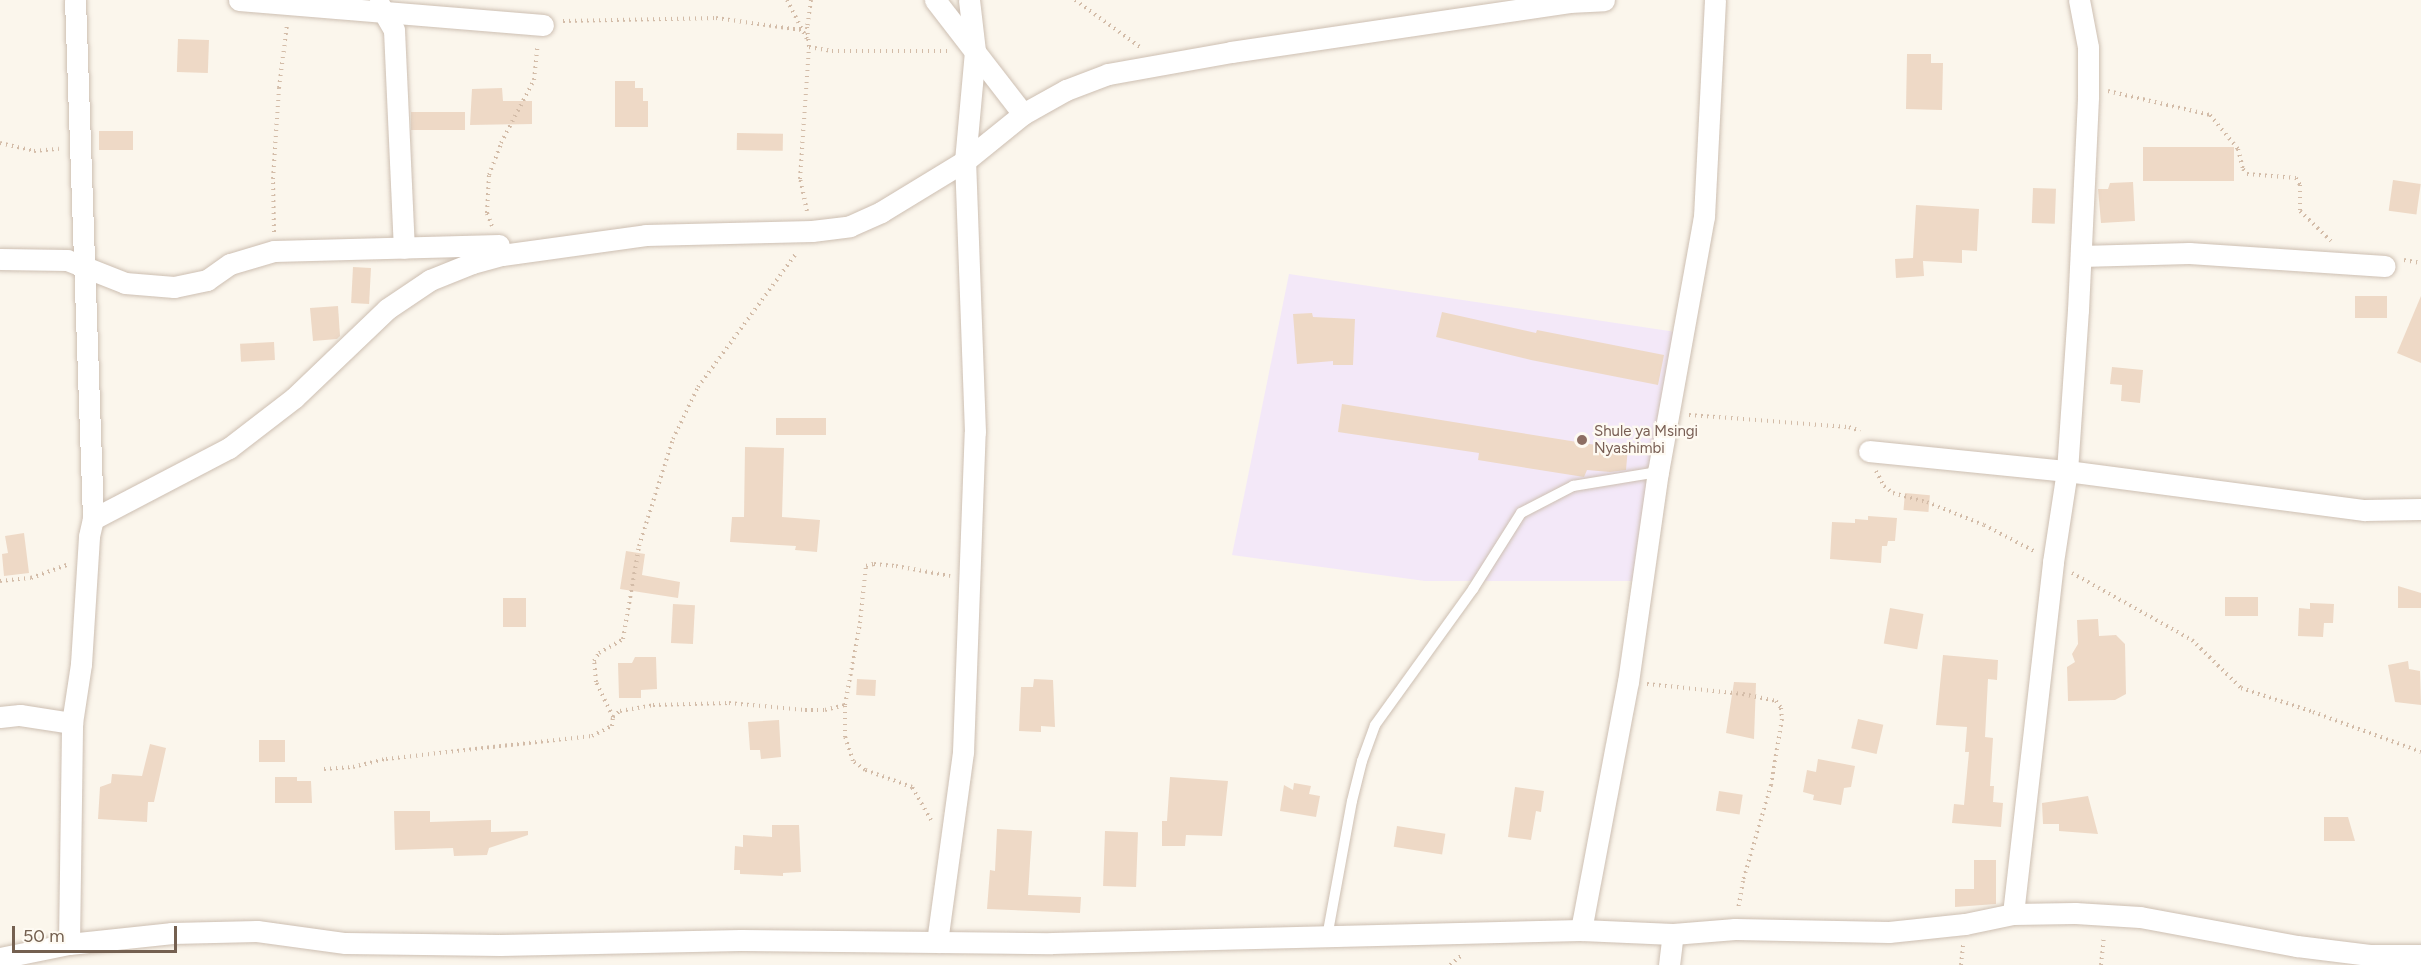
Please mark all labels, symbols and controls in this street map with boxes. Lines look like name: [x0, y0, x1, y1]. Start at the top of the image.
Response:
place label: Shule ya Msingi Nyashimbi: [1594, 422, 1698, 457]
marker: Shule ya Msingi Nyashimbi: [1575, 433, 1589, 447]
scale bar: [15, 914, 180, 952]
text: 50 m: [23, 925, 65, 947]

